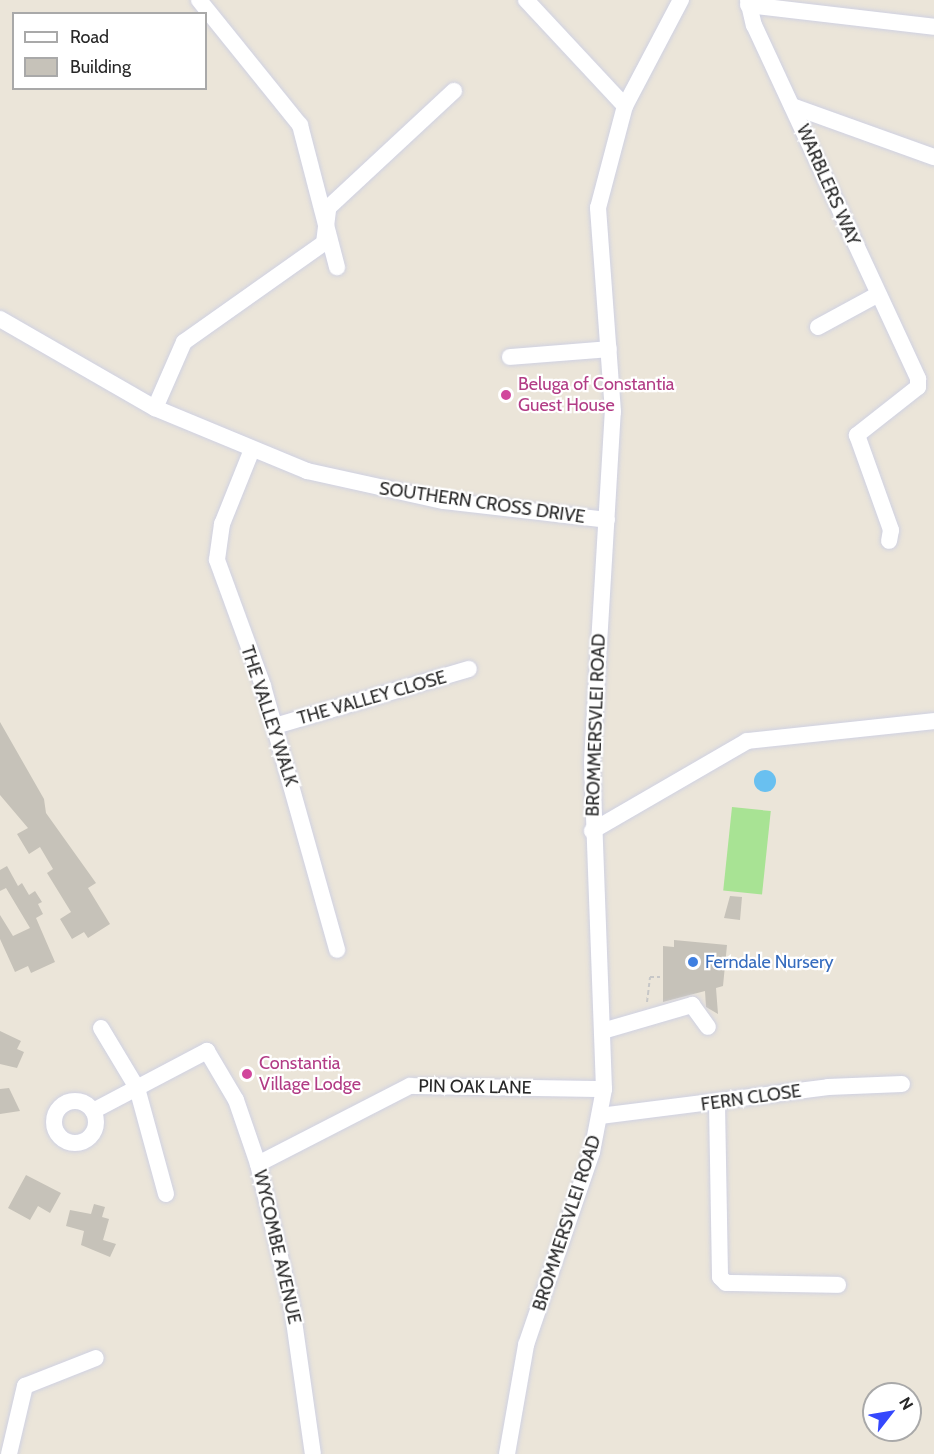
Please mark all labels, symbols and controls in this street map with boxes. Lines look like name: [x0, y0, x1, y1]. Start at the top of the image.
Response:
legend: [12, 12, 207, 90]
text: Road: [70, 26, 109, 48]
text: Building: [70, 56, 131, 78]
street label: WARBLERS WAY: [792, 121, 864, 249]
place label: Beluga of Constantia Guest House: [518, 374, 675, 416]
marker: Beluga of Constantia Guest House: [499, 388, 513, 402]
street label: SOUTHERN CROSS DRIVE: [378, 478, 586, 528]
street label: BROMMERSVLEI ROAD: [582, 633, 610, 817]
street label: THE VALLEY WALK: [236, 643, 302, 789]
street label: THE VALLEY CLOSE: [295, 666, 449, 730]
place label: Ferndale Nursery: [705, 951, 834, 973]
marker: Ferndale Nursery: [686, 955, 700, 969]
place label: Constantia Village Lodge: [259, 1053, 361, 1096]
marker: Constantia Village Lodge: [240, 1067, 254, 1081]
street label: PIN OAK LANE: [418, 1075, 532, 1099]
street label: FERN CLOSE: [699, 1080, 803, 1116]
street label: BROMMERSVLEI ROAD: [528, 1133, 606, 1313]
street label: WYCOMBE AVENUE: [249, 1168, 305, 1326]
north arrow: [862, 1382, 922, 1442]
text: N: [895, 1394, 917, 1413]

